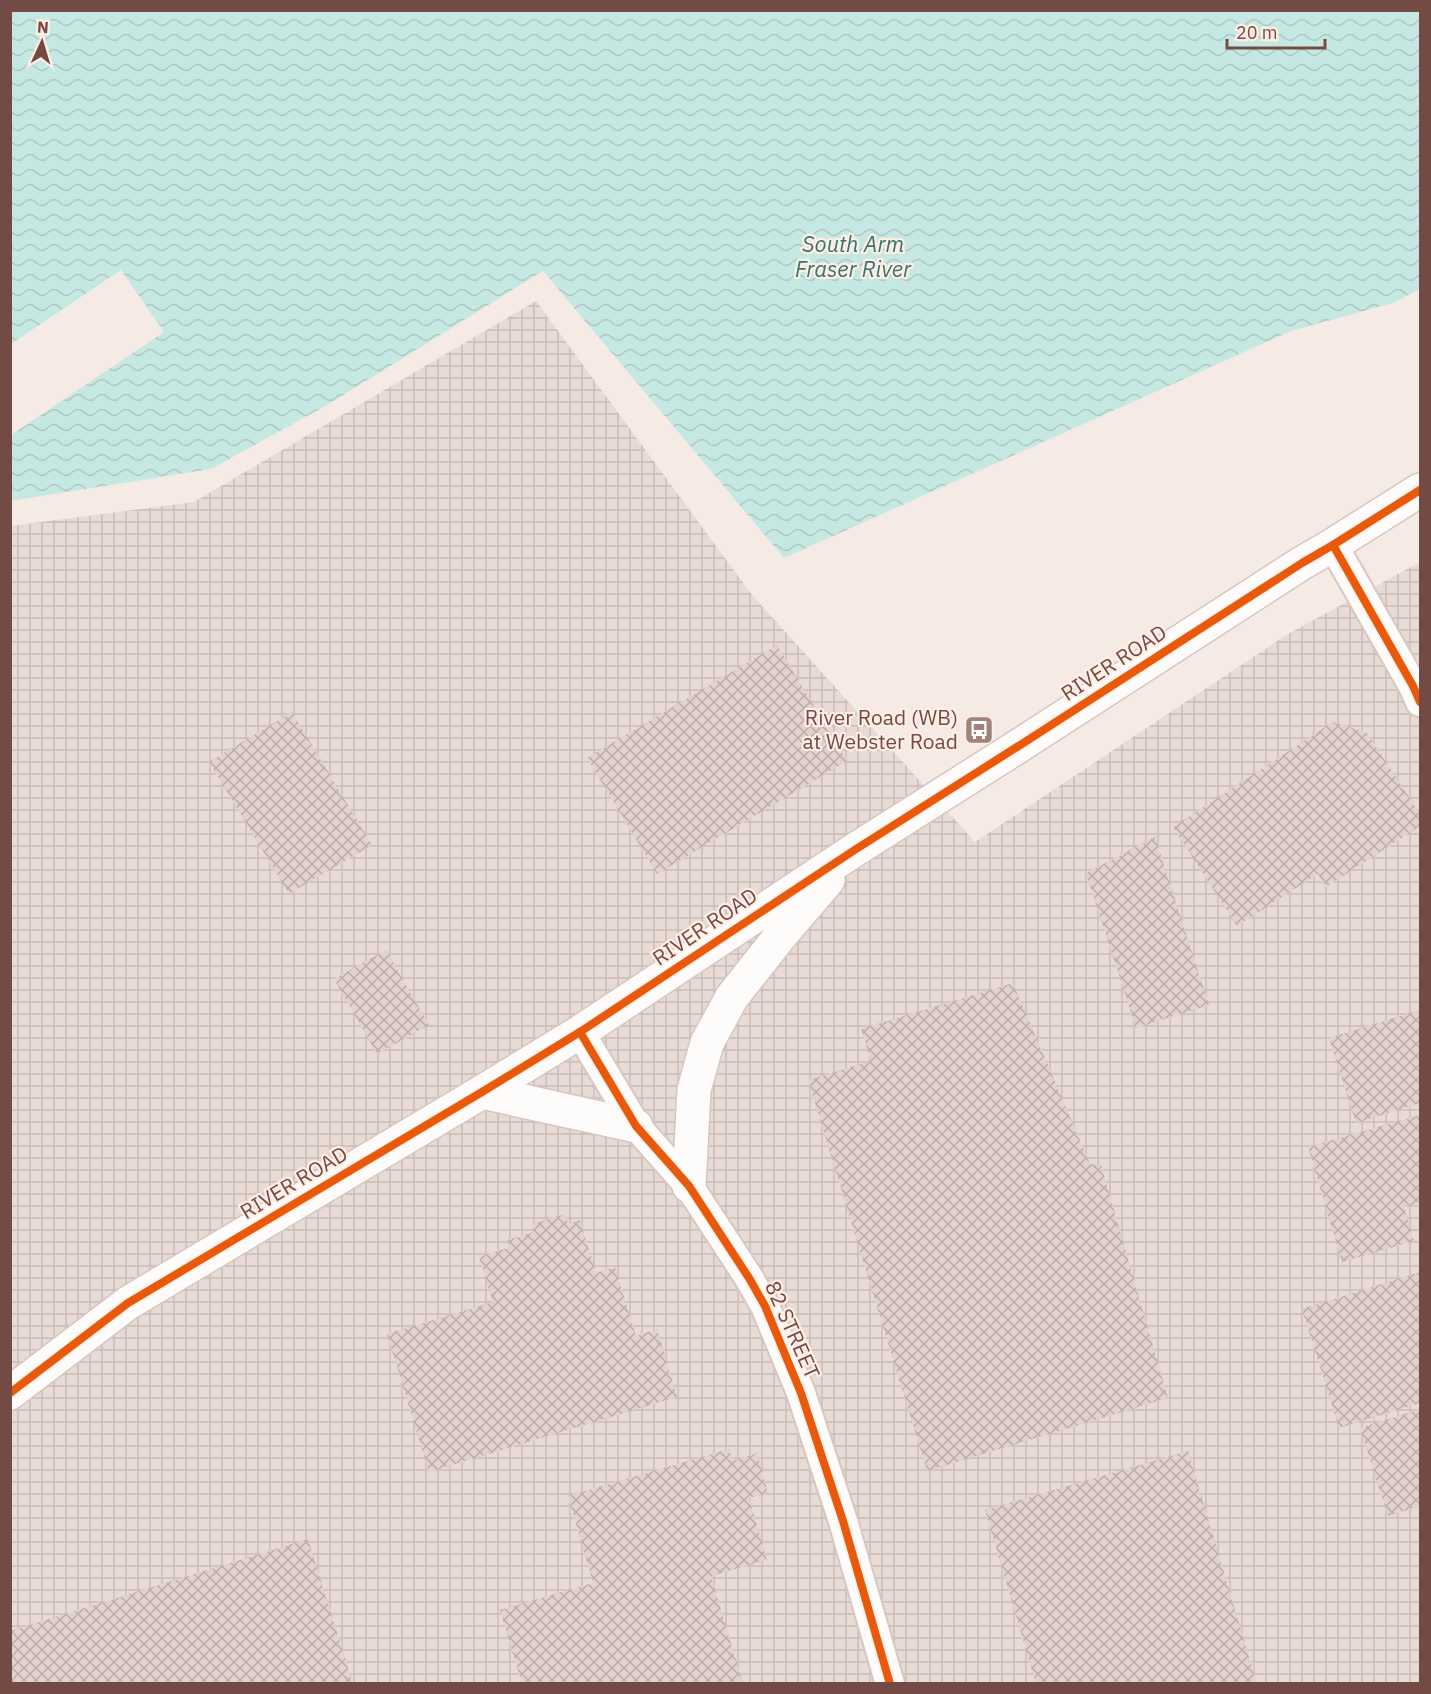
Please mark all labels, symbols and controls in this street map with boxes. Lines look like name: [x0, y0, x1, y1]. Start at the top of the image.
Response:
north arrow: [12, 12, 72, 72]
scale bar: [1227, 12, 1324, 50]
text: N: [37, 17, 50, 37]
text: 20 m: [1236, 21, 1278, 44]
water label: South Arm Fraser River: [795, 229, 912, 283]
street label: RIVER ROAD: [1055, 618, 1172, 707]
place label: River Road (WB) at Webster Road: [803, 703, 958, 755]
bus stop icon: River Road (WB) at Webster Road: [963, 714, 995, 746]
street label: RIVER ROAD: [647, 881, 762, 971]
street label: RIVER ROAD: [235, 1139, 352, 1225]
street label: 82 STREET: [759, 1276, 827, 1383]

